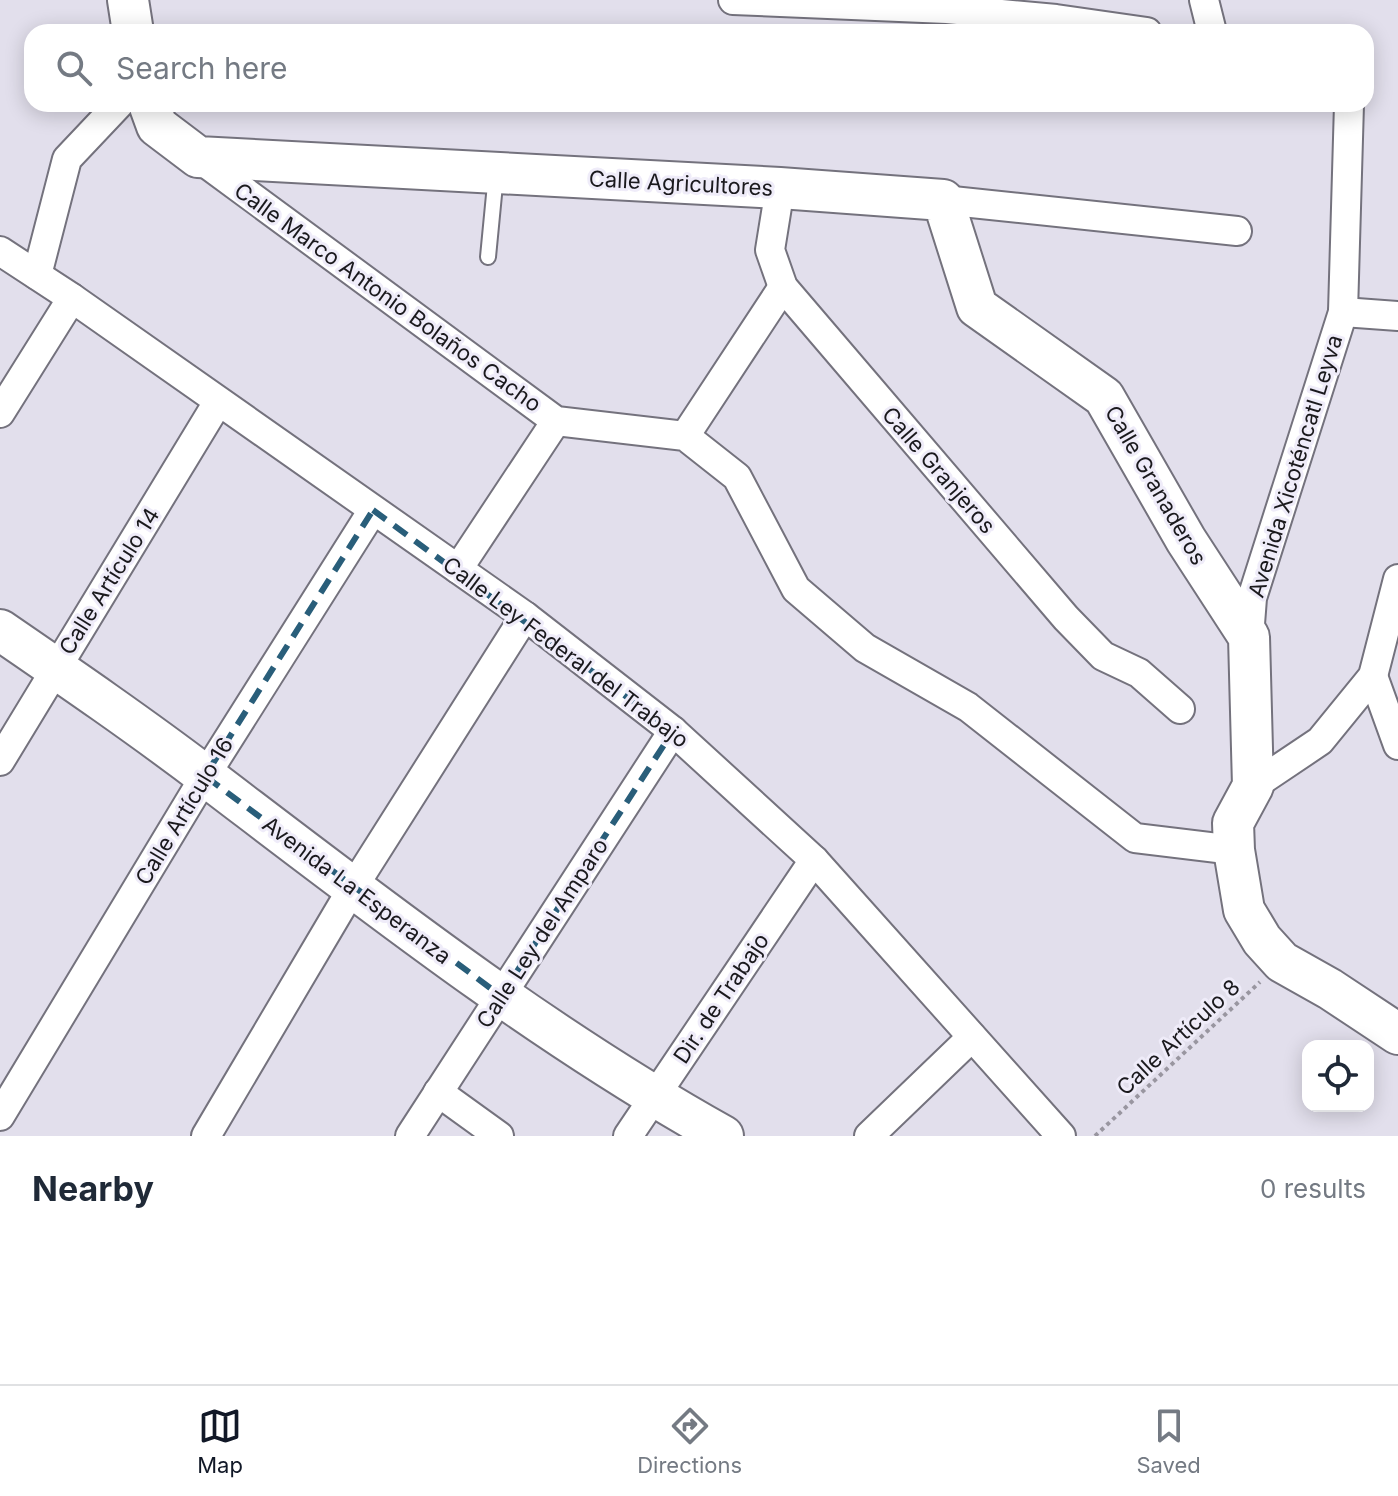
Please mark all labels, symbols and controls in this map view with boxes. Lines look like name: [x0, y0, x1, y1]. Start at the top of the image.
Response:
search box: [24, 24, 1374, 112]
icon: search: [52, 46, 96, 90]
text: Search here: [116, 50, 288, 86]
street label: Calle Agricultores: [588, 165, 774, 201]
street label: Calle Marco Antonio Bolaños Cacho: [230, 177, 546, 417]
street label: Avenida Xicoténcatl Leyva: [1243, 331, 1347, 601]
street label: Calle Granjeros: [877, 401, 1001, 539]
street label: Calle Granaderos: [1100, 401, 1212, 569]
street label: Calle Artículo 14: [53, 503, 165, 659]
street label: Calle Ley Federal del Trabajo: [438, 551, 694, 753]
street label: Calle Artículo 16: [130, 733, 238, 889]
street label: Avenida La Esperanza: [258, 811, 456, 969]
street label: Calle Ley del Amparo: [471, 833, 613, 1033]
street label: Dir. de Trabajo: [668, 928, 774, 1068]
street label: Calle Artículo 8: [1111, 974, 1245, 1100]
map controls: [1302, 1040, 1374, 1112]
button: locate: [1302, 1040, 1374, 1112]
text: Nearby: [32, 1168, 154, 1209]
text: 0 results: [1260, 1173, 1366, 1204]
tab: Map: [197, 1404, 243, 1478]
tab: Directions: [637, 1404, 742, 1478]
tab: Saved: [1136, 1404, 1201, 1478]

